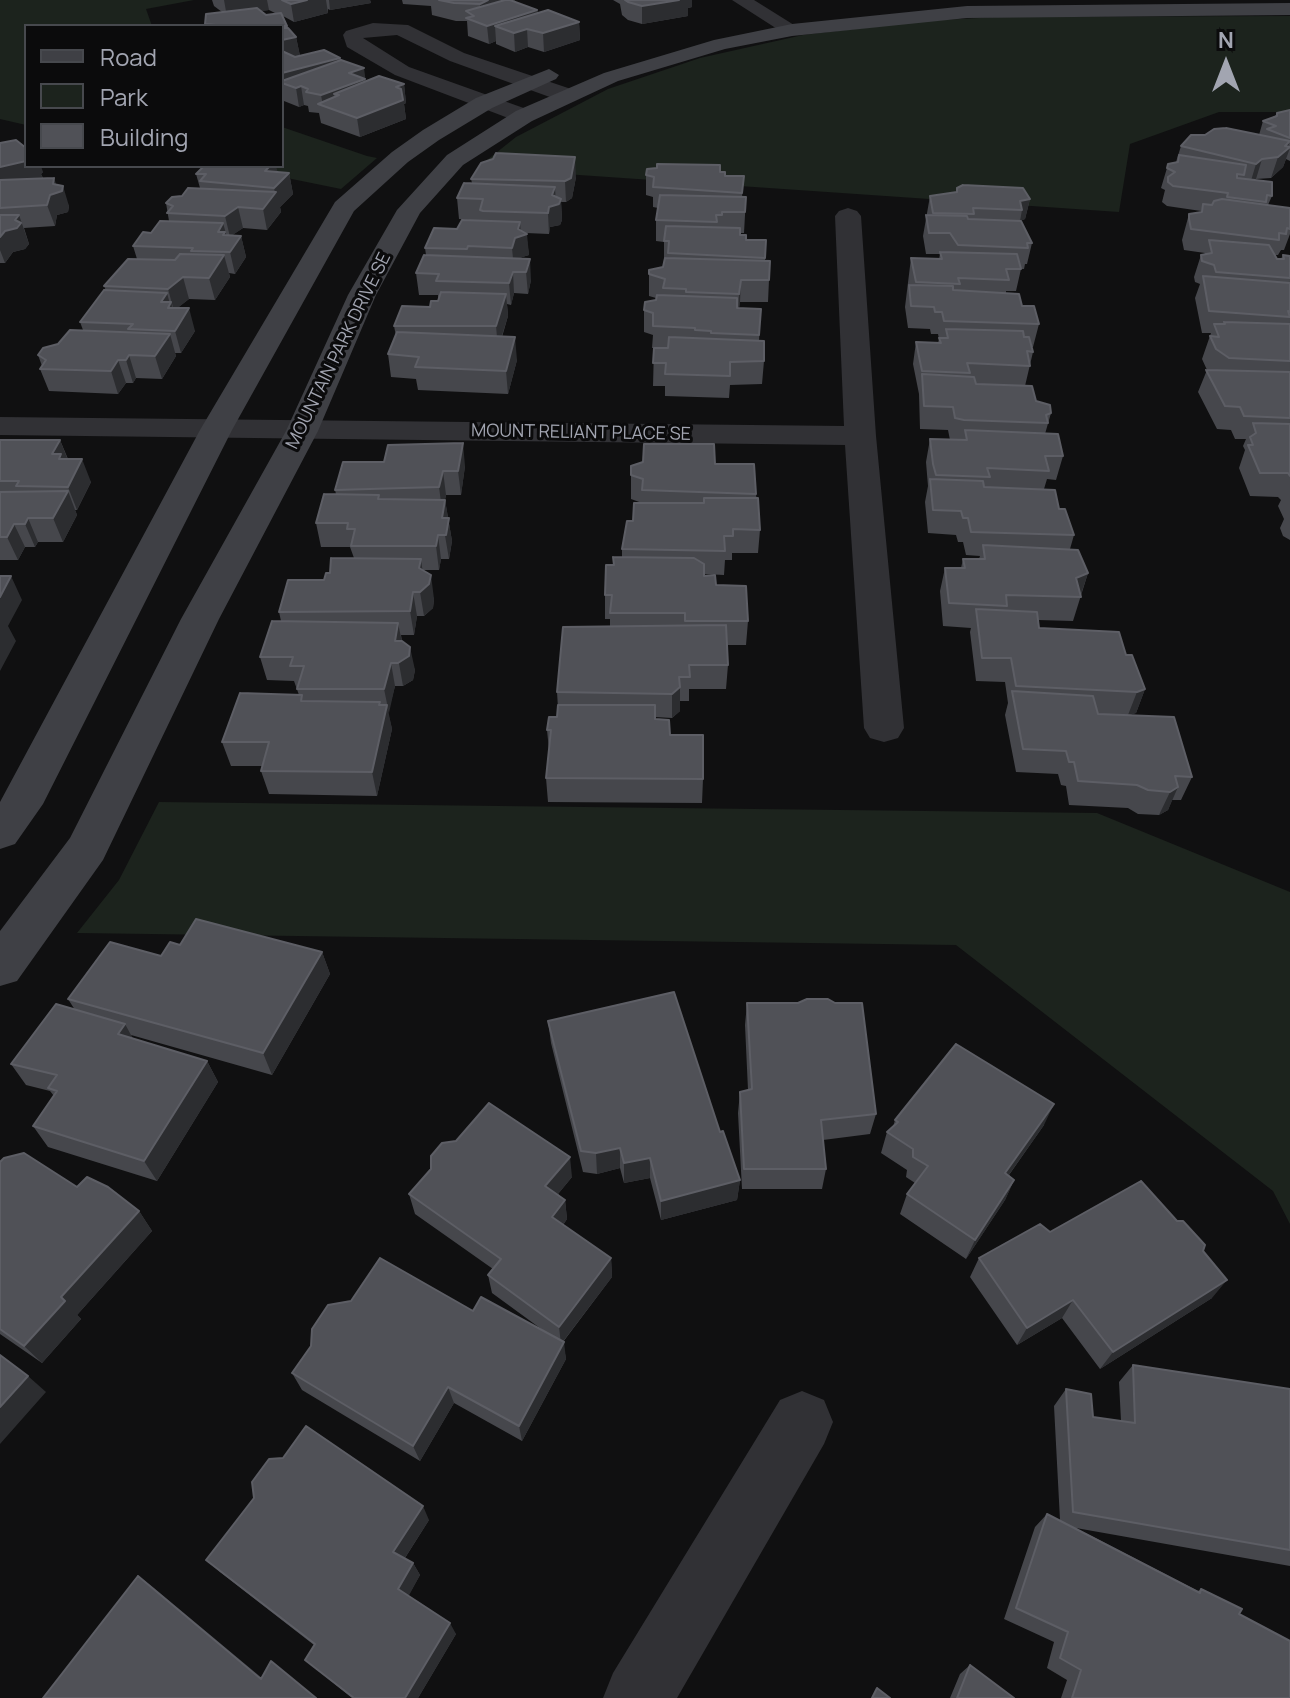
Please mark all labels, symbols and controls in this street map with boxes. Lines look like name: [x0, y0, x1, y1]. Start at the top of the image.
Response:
legend: [24, 24, 284, 168]
north arrow: [1186, 24, 1266, 104]
text: N: [1218, 25, 1234, 55]
text: Road: [100, 40, 157, 73]
text: Park: [100, 80, 148, 113]
text: Building: [100, 120, 188, 153]
street label: MOUNTAIN PARK DRIVE SE: [282, 249, 396, 453]
street label: MOUNT RELIANT PLACE SE: [471, 420, 691, 446]

